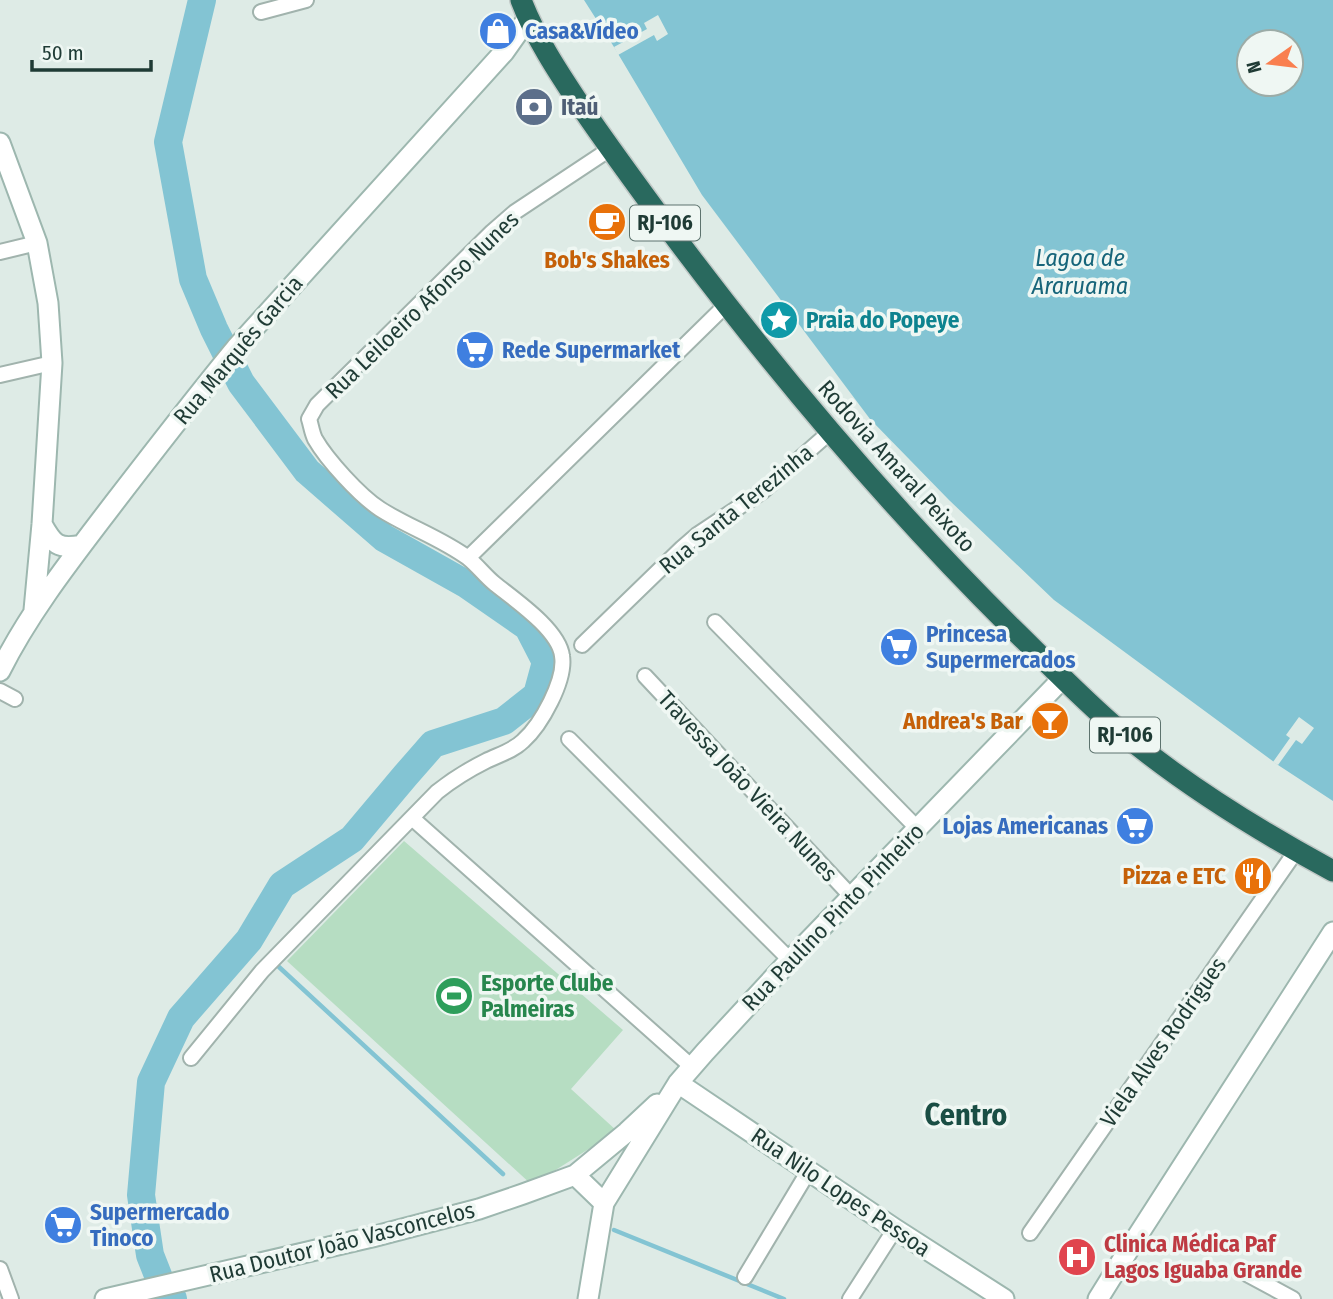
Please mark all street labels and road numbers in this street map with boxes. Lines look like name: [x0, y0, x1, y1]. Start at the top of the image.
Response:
street label: Rua Leiloeiro Afonso Nunes: [320, 205, 525, 405]
road number: RJ-106: [630, 206, 700, 241]
street label: Rua Marquês Garcia: [168, 270, 308, 430]
street label: Rodovia Amaral Peixoto: [812, 374, 982, 558]
street label: Rua Santa Terezinha: [653, 438, 819, 580]
street label: Travessa João Vieira Nunes: [652, 685, 844, 887]
road number: RJ-106: [1090, 718, 1160, 752]
street label: Rua Paulino Pinto Pinheiro: [736, 817, 930, 1017]
street label: Viela Alves Rodrigues: [1094, 952, 1232, 1132]
street label: Rua Nilo Lopes Pessoa: [746, 1122, 936, 1262]
street label: Rua Doutor João Vasconcelos: [206, 1195, 478, 1289]

